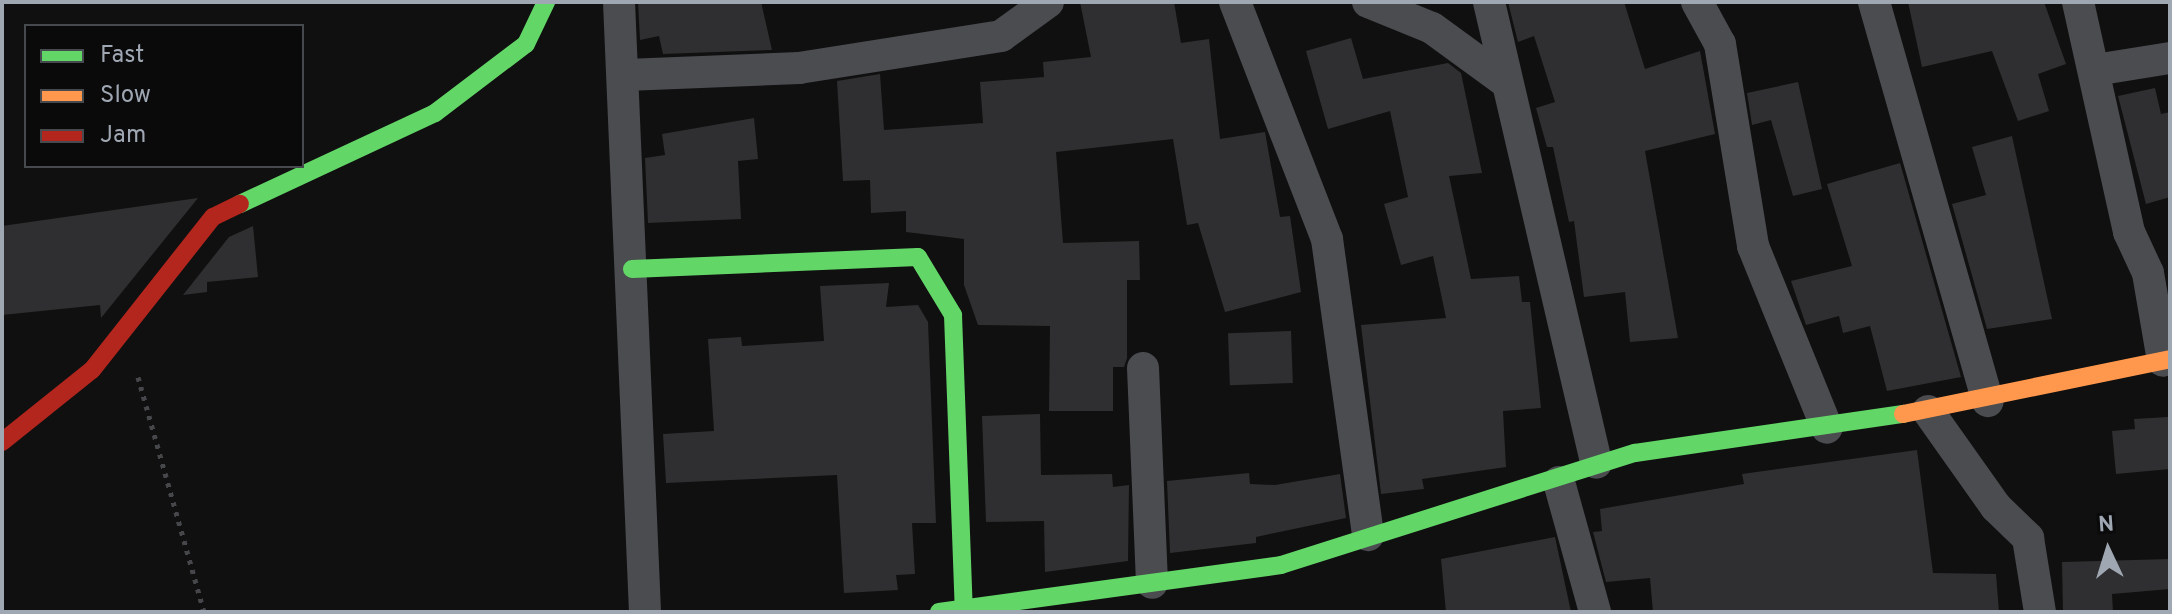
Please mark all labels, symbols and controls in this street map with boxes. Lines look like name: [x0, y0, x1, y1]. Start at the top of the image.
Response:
legend: [24, 24, 304, 168]
text: Fast: [100, 41, 144, 71]
text: Slow: [100, 81, 151, 111]
text: Jam: [100, 121, 146, 151]
north arrow: [2068, 510, 2148, 590]
text: N: [2097, 512, 2115, 540]

